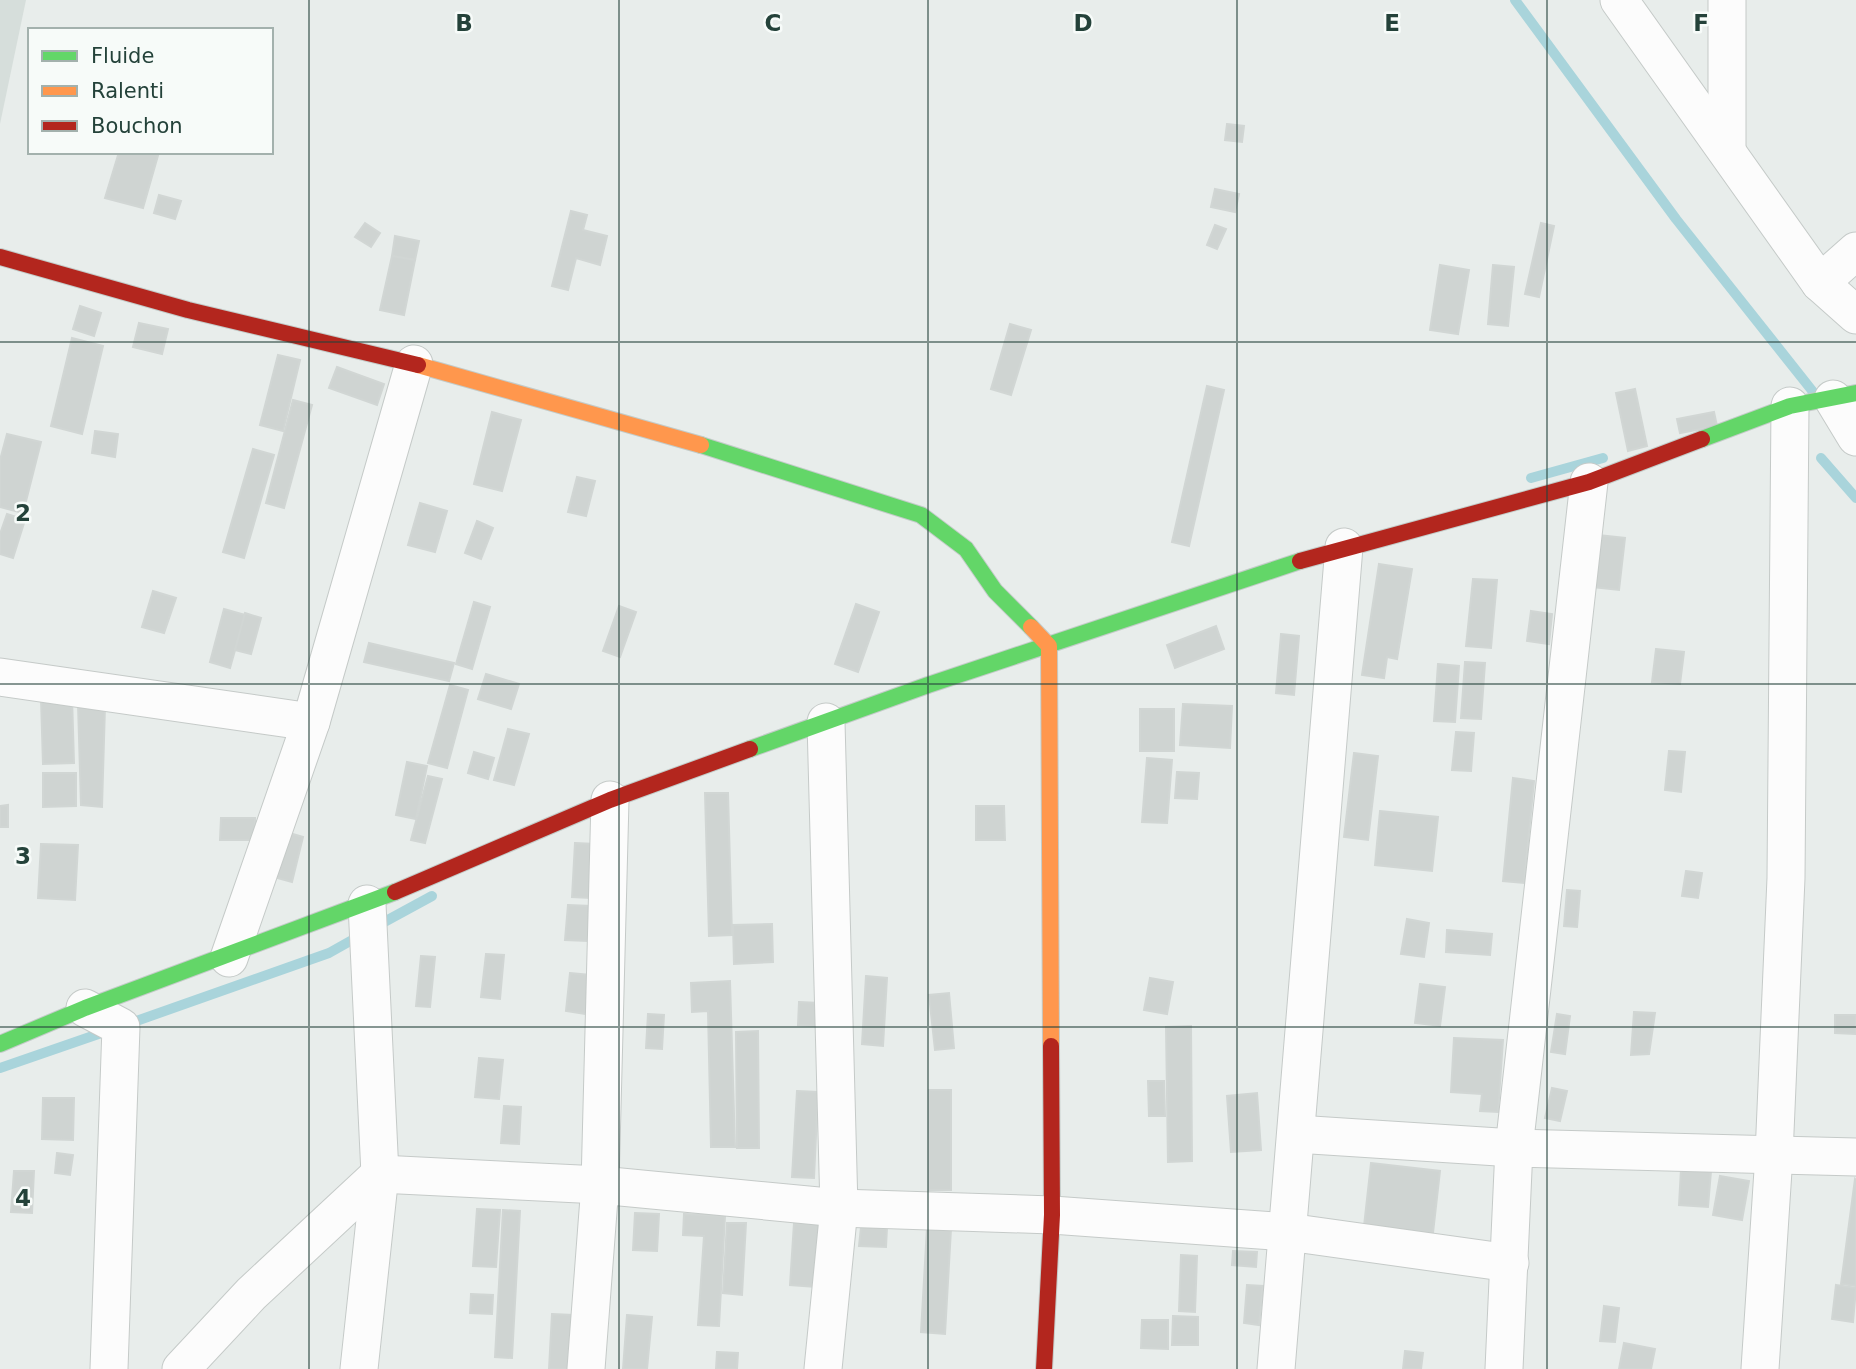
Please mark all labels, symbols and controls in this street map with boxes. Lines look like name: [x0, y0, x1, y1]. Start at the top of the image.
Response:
text: B: [455, 10, 473, 36]
text: C: [765, 10, 781, 36]
text: D: [1073, 10, 1093, 36]
text: E: [1384, 10, 1400, 36]
text: F: [1693, 10, 1709, 36]
legend: [28, 28, 273, 154]
text: Fluide: [91, 44, 154, 68]
text: Ralenti: [91, 79, 164, 103]
text: Bouchon: [91, 114, 183, 138]
text: 2: [15, 500, 31, 526]
text: 3: [15, 843, 31, 869]
text: 4: [15, 1185, 31, 1211]

